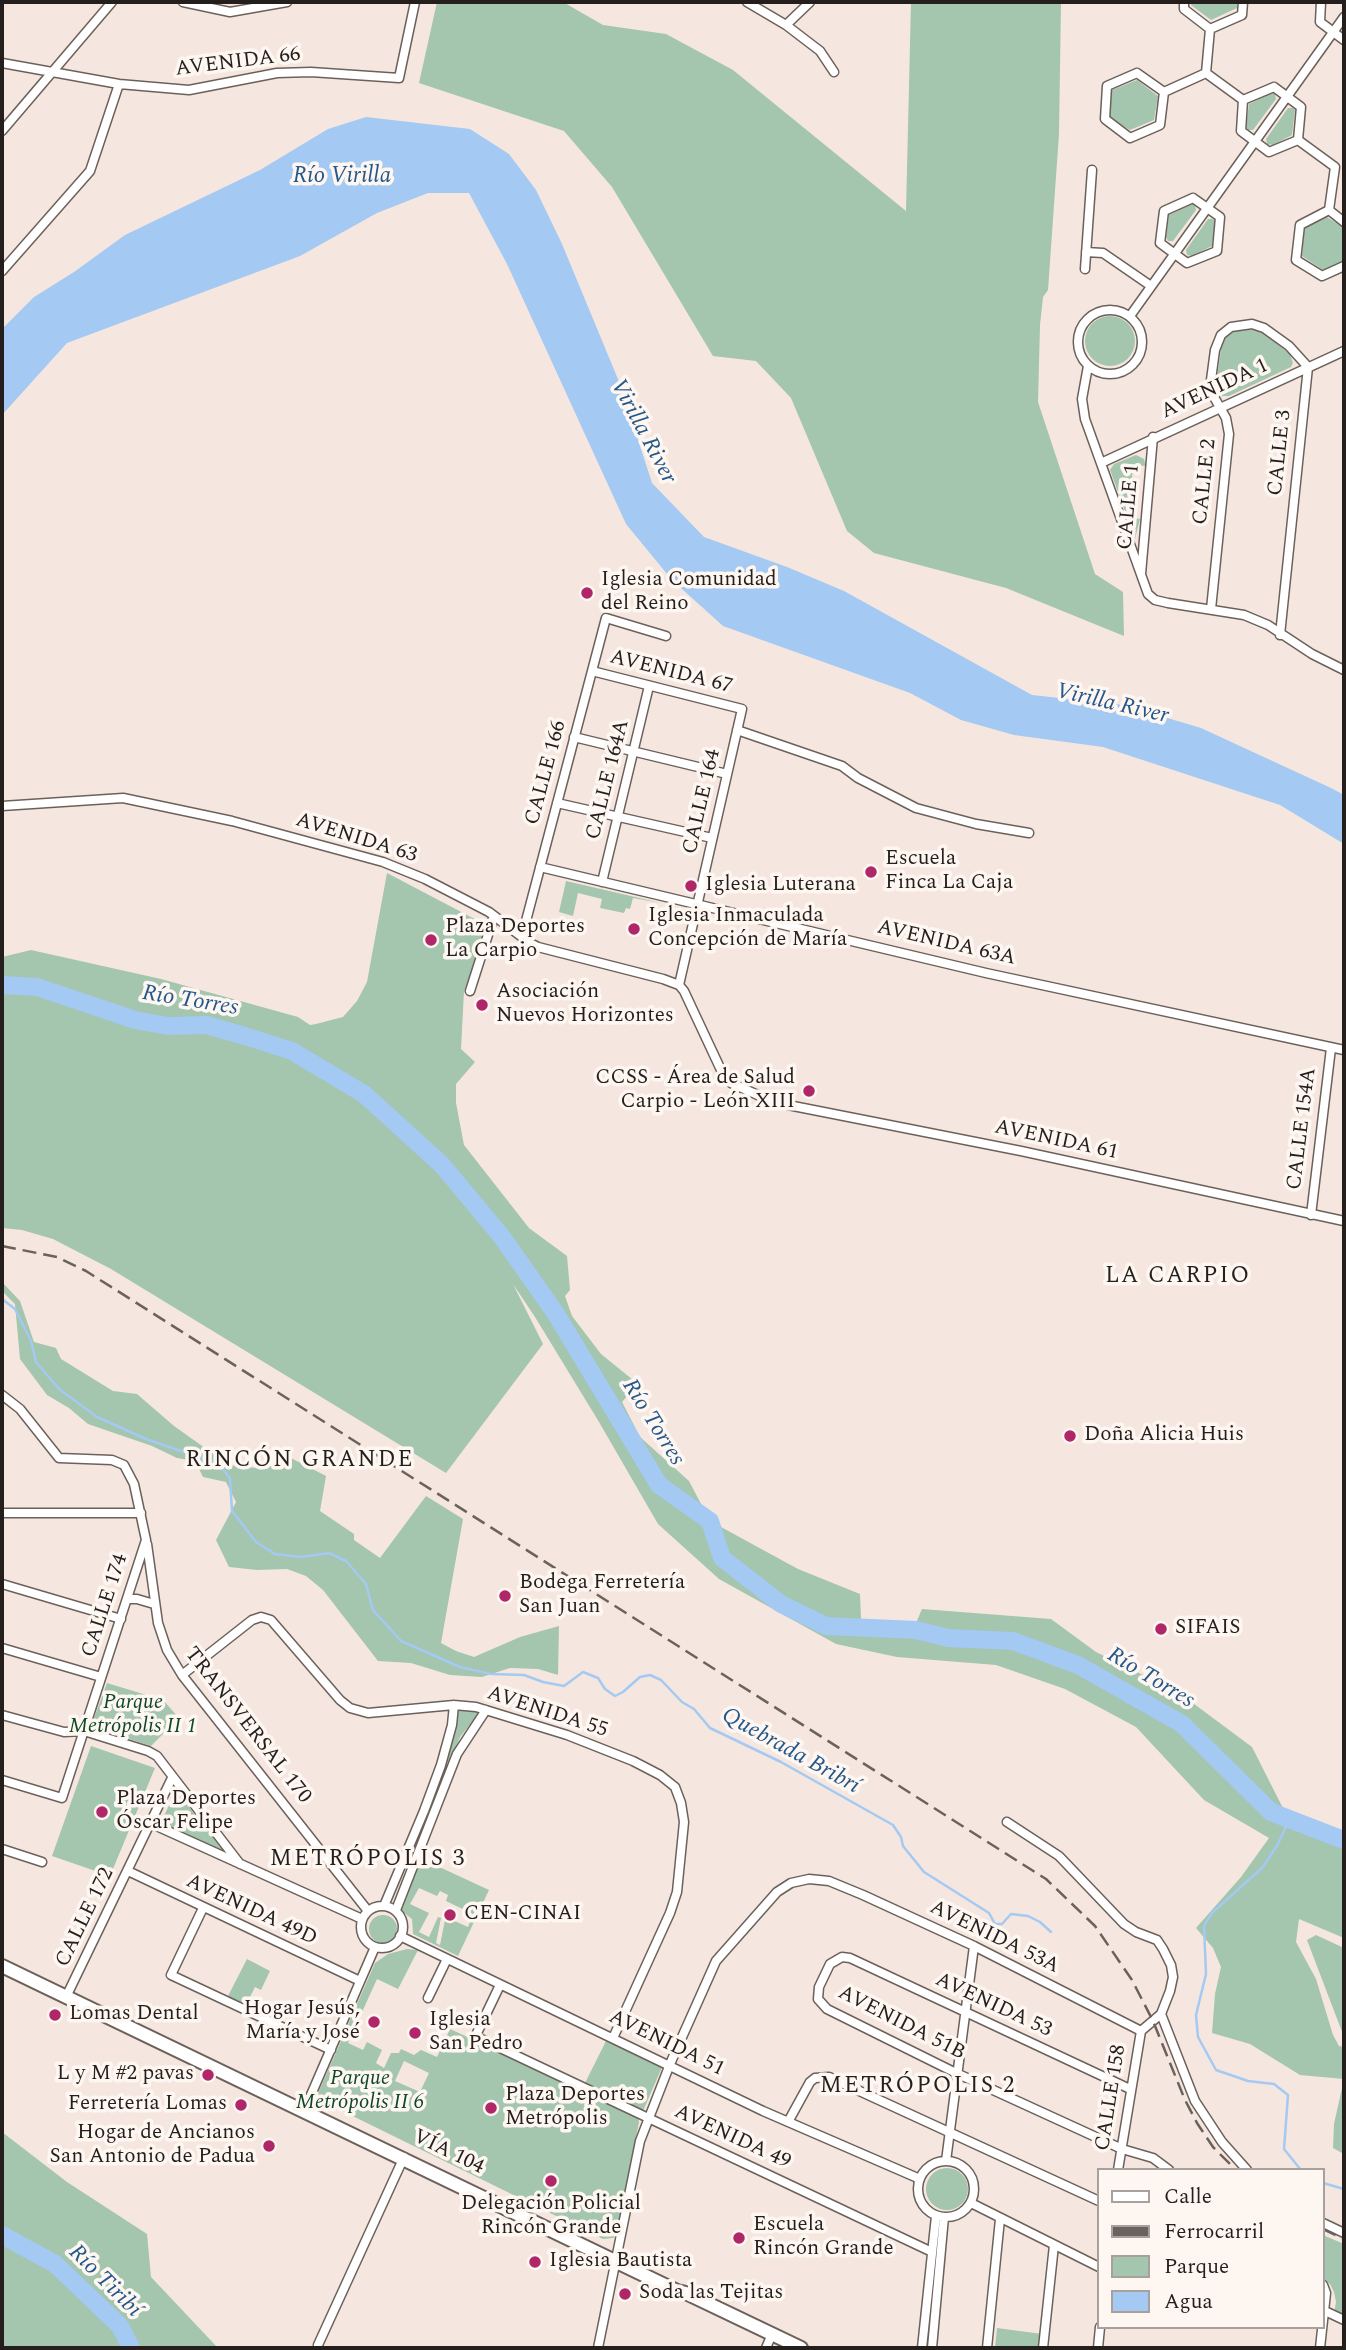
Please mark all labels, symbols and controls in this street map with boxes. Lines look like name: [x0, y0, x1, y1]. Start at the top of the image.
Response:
street label: AVENIDA 66: [174, 43, 302, 83]
water label: Río Virilla: [293, 163, 391, 191]
street label: AVENIDA 1: [1157, 354, 1273, 426]
water label: Virilla River: [603, 375, 681, 489]
street label: CALLE 3: [1264, 409, 1298, 497]
street label: CALLE 2: [1189, 438, 1223, 526]
street label: CALLE 1: [1114, 463, 1146, 551]
place label: Iglesia Comunidad del Reino: [601, 568, 777, 618]
marker: Iglesia Comunidad del Reino: [579, 585, 595, 601]
street label: AVENIDA 67: [607, 646, 735, 700]
water label: Virilla River: [1053, 679, 1171, 731]
street label: CALLE 164A: [582, 717, 636, 843]
street label: CALLE 166: [521, 718, 573, 828]
street label: CALLE 164: [679, 747, 727, 857]
street label: AVENIDA 63: [292, 809, 420, 869]
place label: Escuela Finca La Caja: [885, 847, 1013, 897]
marker: Escuela Finca La Caja: [863, 864, 879, 880]
place label: Iglesia Luterana: [705, 873, 856, 899]
marker: Iglesia Luterana: [683, 878, 699, 894]
place label: Iglesia Inmaculada Concepción de María: [648, 904, 847, 954]
place label: Plaza Deportes La Carpio: [445, 915, 585, 965]
street label: AVENIDA 63A: [874, 916, 1018, 972]
marker: Iglesia Inmaculada Concepción de María: [626, 921, 642, 937]
marker: Plaza Deportes La Carpio: [423, 932, 439, 948]
place label: Asociación Nuevos Horizontes: [496, 980, 674, 1030]
water label: Río Torres: [140, 981, 240, 1023]
marker: Asociación Nuevos Horizontes: [474, 997, 490, 1013]
place label: CCSS - Área de Salud Carpio - León XIII: [595, 1066, 795, 1116]
street label: CALLE 154A: [1283, 1066, 1323, 1192]
marker: CCSS - Área de Salud Carpio - León XIII: [801, 1083, 817, 1099]
street label: AVENIDA 61: [992, 1116, 1120, 1166]
district label: LA CARPIO: [1106, 1263, 1250, 1291]
water label: Río Torres: [615, 1375, 689, 1471]
place label: Doña Alicia Huis: [1084, 1423, 1244, 1449]
marker: Doña Alicia Huis: [1062, 1428, 1078, 1444]
district label: RINCÓN GRANDE: [187, 1447, 413, 1475]
street label: CALLE 174: [77, 1551, 135, 1661]
place label: Bodega Ferretería San Juan: [519, 1571, 685, 1621]
marker: Bodega Ferretería San Juan: [497, 1588, 513, 1604]
place label: SIFAIS: [1175, 1616, 1240, 1642]
marker: SIFAIS: [1153, 1621, 1169, 1637]
water label: Río Torres: [1101, 1642, 1199, 1716]
street label: TRANSVERSAL 170: [178, 1643, 316, 1809]
street label: AVENIDA 55: [483, 1682, 611, 1744]
park label: Parque Metrópolis II 1: [69, 1691, 197, 1741]
water label: Quebrada Bribrí: [716, 1703, 864, 1801]
place label: Plaza Deportes Óscar Felipe: [116, 1787, 256, 1837]
marker: Plaza Deportes Óscar Felipe: [94, 1804, 110, 1820]
district label: METRÓPOLIS 3: [271, 1846, 465, 1874]
street label: CALLE 172: [51, 1864, 121, 1972]
street label: AVENIDA 49D: [181, 1870, 321, 1952]
street label: AVENIDA 53A: [925, 1896, 1063, 1980]
place label: CEN-CINAI: [464, 1902, 581, 1928]
marker: CEN-CINAI: [442, 1907, 458, 1923]
street label: AVENIDA 53: [931, 1968, 1055, 2044]
street label: AVENIDA 51B: [833, 1981, 969, 2067]
place label: Hogar Jesús, María y José: [244, 1997, 360, 2047]
place label: Lomas Dental: [69, 2002, 199, 2028]
street label: AVENIDA 51: [604, 2005, 728, 2083]
marker: Lomas Dental: [47, 2007, 63, 2023]
place label: Iglesia San Pedro: [429, 2008, 523, 2058]
marker: Hogar Jesús, María y José: [366, 2014, 382, 2030]
marker: Iglesia San Pedro: [407, 2025, 423, 2041]
street label: CALLE 158: [1091, 2043, 1133, 2153]
place label: L y M #2 pavas: [57, 2062, 194, 2088]
marker: L y M #2 pavas: [200, 2067, 216, 2083]
park label: Parque Metrópolis II 6: [296, 2067, 424, 2117]
district label: METRÓPOLIS 2: [821, 2073, 1015, 2101]
place label: Plaza Deportes Metrópolis: [505, 2083, 645, 2133]
place label: Ferretería Lomas: [68, 2092, 227, 2118]
marker: Ferretería Lomas: [233, 2097, 249, 2113]
marker: Plaza Deportes Metrópolis: [483, 2100, 499, 2116]
street label: AVENIDA 49: [670, 2100, 794, 2176]
place label: Hogar de Ancianos San Antonio de Padua: [49, 2121, 255, 2171]
street label: VÍA 104: [408, 2125, 488, 2181]
marker: Hogar de Ancianos San Antonio de Padua: [261, 2138, 277, 2154]
legend: [1098, 2168, 1325, 2329]
marker: Delegación Policial Rincón Grande: [543, 2173, 559, 2189]
text: Calle: [1164, 2181, 1212, 2213]
place label: Delegación Policial Rincón Grande: [461, 2192, 641, 2242]
place label: Escuela Rincón Grande: [753, 2213, 894, 2263]
text: Ferrocarril: [1164, 2216, 1264, 2248]
marker: Escuela Rincón Grande: [731, 2230, 747, 2246]
water label: Río Tiribí: [62, 2240, 146, 2324]
place label: Iglesia Bautista: [549, 2249, 692, 2275]
text: Parque: [1164, 2251, 1229, 2283]
marker: Iglesia Bautista: [527, 2254, 543, 2270]
place label: Soda las Tejitas: [639, 2281, 783, 2307]
marker: Soda las Tejitas: [617, 2286, 633, 2302]
text: Agua: [1164, 2286, 1213, 2318]

